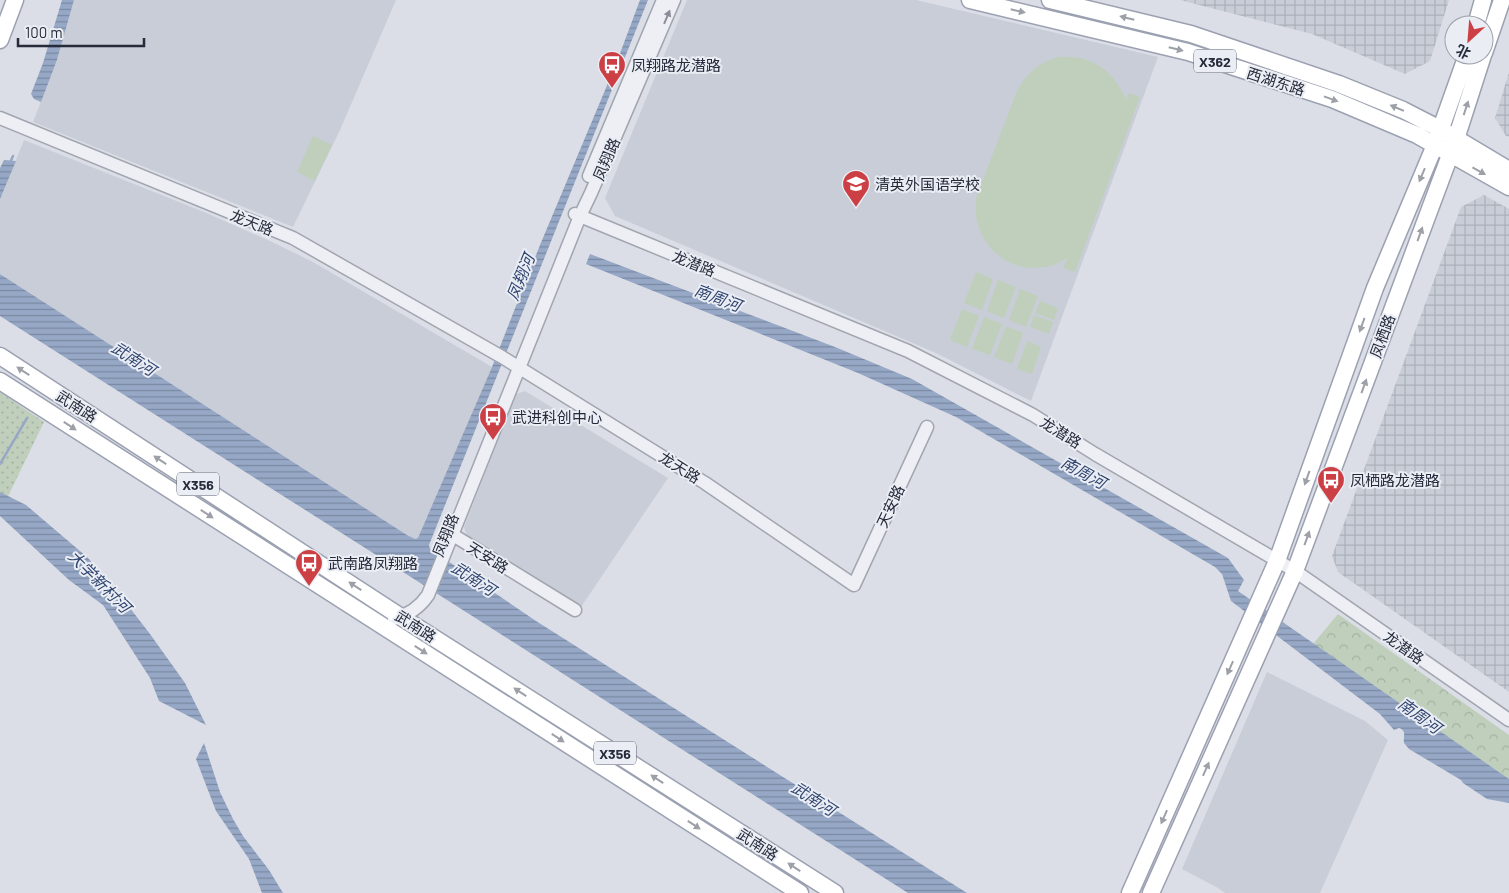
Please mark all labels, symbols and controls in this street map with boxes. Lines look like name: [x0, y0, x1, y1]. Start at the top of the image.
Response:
one-way arrow: [1010, 7, 1025, 15]
one-way arrow: [664, 10, 672, 24]
one-way arrow: [1119, 14, 1134, 22]
scale bar: [18, 15, 144, 47]
north arrow: [1444, 15, 1494, 65]
text: 100 m: [25, 23, 63, 41]
text: 北: [1453, 41, 1473, 63]
one-way arrow: [1168, 46, 1183, 54]
road number: X362: [1194, 49, 1236, 72]
bus stop icon: 凤翔路龙潜路: [597, 50, 627, 89]
place label: 凤翔路龙潜路: [631, 56, 721, 74]
street label: 西湖东路: [1245, 63, 1307, 99]
one-way arrow: [1323, 96, 1338, 103]
one-way arrow: [1462, 100, 1470, 115]
one-way arrow: [1390, 103, 1404, 111]
street label: 凤翔路: [589, 135, 623, 183]
one-way arrow: [1473, 166, 1486, 175]
one-way arrow: [1418, 167, 1426, 182]
school or university icon: 清英外国语学校: [841, 169, 871, 208]
place label: 清英外国语学校: [875, 175, 980, 193]
street label: 龙天路: [228, 205, 276, 239]
one-way arrow: [1417, 226, 1424, 241]
street label: 龙潜路: [670, 246, 718, 280]
water label: 凤翔河: [502, 248, 539, 303]
water label: 南周河: [692, 280, 747, 316]
street label: 凤栖路: [1366, 312, 1398, 360]
one-way arrow: [1358, 318, 1365, 333]
water label: 武南河: [109, 337, 162, 381]
one-way arrow: [17, 366, 30, 376]
one-way arrow: [1360, 378, 1368, 393]
street label: 武南路: [53, 386, 101, 426]
bus stop icon: 武进科创中心: [478, 402, 508, 441]
place label: 武进科创中心: [512, 408, 602, 426]
street label: 龙潜路: [1037, 412, 1085, 452]
one-way arrow: [64, 421, 77, 431]
street label: 龙天路: [656, 447, 704, 487]
water label: 南周河: [1058, 452, 1112, 493]
one-way arrow: [153, 455, 166, 464]
bus stop icon: 凤栖路龙潜路: [1316, 465, 1346, 504]
one-way arrow: [1303, 471, 1311, 486]
place label: 凤栖路龙潜路: [1350, 471, 1440, 489]
road number: X356: [177, 472, 219, 496]
street label: 天安路: [872, 482, 908, 530]
one-way arrow: [201, 509, 214, 519]
street label: 凤翔路: [428, 511, 462, 559]
one-way arrow: [1304, 531, 1312, 546]
street label: 天安路: [464, 537, 512, 577]
water label: 大学新村河: [65, 546, 137, 618]
bus stop icon: 武南路凤翔路: [294, 548, 324, 587]
place label: 武南路凤翔路: [328, 554, 418, 572]
water label: 武南河: [449, 557, 502, 601]
one-way arrow: [348, 581, 361, 591]
street label: 武南路: [392, 606, 440, 646]
street label: 龙潜路: [1380, 627, 1428, 667]
one-way arrow: [414, 645, 427, 655]
one-way arrow: [1226, 661, 1234, 675]
one-way arrow: [513, 687, 526, 697]
water label: 南周河: [1395, 693, 1447, 739]
one-way arrow: [551, 733, 564, 742]
road number: X356: [594, 741, 636, 764]
one-way arrow: [1203, 762, 1211, 776]
one-way arrow: [650, 775, 663, 784]
water label: 武南河: [789, 777, 842, 821]
one-way arrow: [1160, 810, 1168, 824]
one-way arrow: [688, 821, 701, 830]
street label: 武南路: [734, 824, 782, 864]
one-way arrow: [787, 862, 800, 871]

